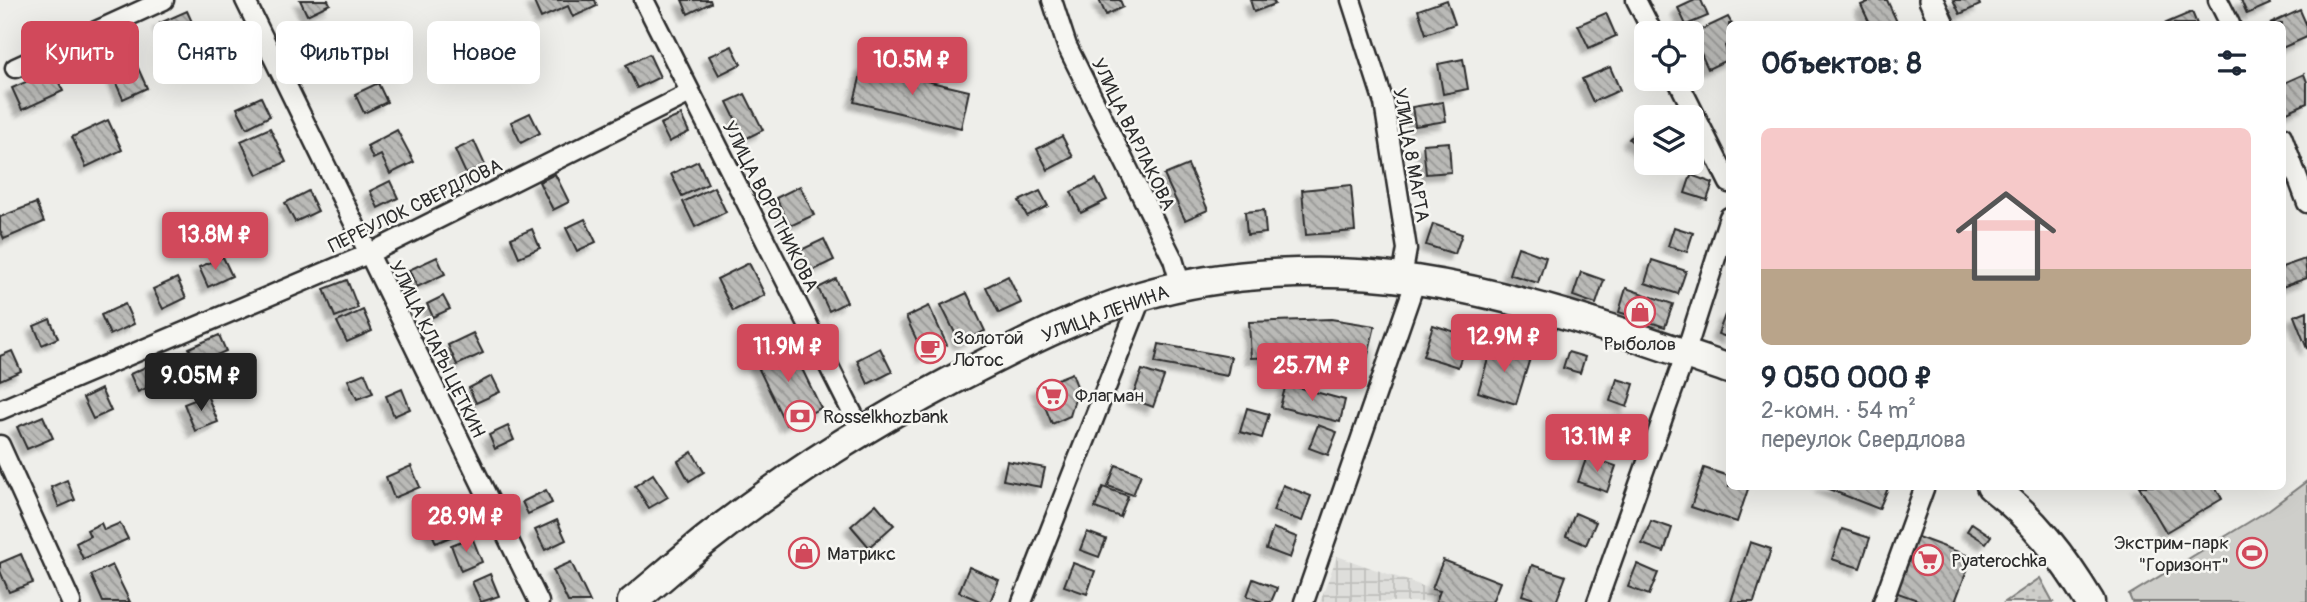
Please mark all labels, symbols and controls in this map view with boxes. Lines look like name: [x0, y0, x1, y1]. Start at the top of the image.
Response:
chip: Купить: [21, 21, 139, 84]
chip: Снять: [153, 21, 262, 84]
chip: Фильтры: [276, 21, 413, 84]
chip: Новое: [427, 21, 540, 84]
map controls: [1634, 21, 1704, 175]
button: locate: [1634, 21, 1704, 91]
pin: 10.5M ₽: [847, 38, 977, 97]
icon: filters: [2213, 44, 2251, 82]
text: 10.5M ₽: [873, 45, 951, 74]
text: Объектов: 8: [1761, 45, 1922, 82]
street label: УЛИЦА ВАРЛАКОВА: [1086, 54, 1180, 215]
street label: УЛИЦА 8 МАРТА: [1387, 86, 1435, 224]
button: layers: [1634, 105, 1704, 175]
street label: УЛИЦА ВОРОТНИКОВА: [717, 117, 824, 296]
street label: ПЕРЕУЛОК СВЕРДЛОВА: [325, 153, 506, 258]
icon: home: [1943, 173, 2069, 299]
pin: 13.8M ₽: [150, 212, 280, 272]
text: 13.8M ₽: [178, 220, 252, 249]
street label: УЛИЦА КЛАРЫ ЦЕТКИН: [384, 257, 490, 442]
street label: УЛИЦА ЛЕНИНА: [1039, 280, 1172, 348]
shop icon: Рыболов: [1623, 295, 1657, 329]
pin: 12.9M ₽: [1439, 314, 1569, 374]
text: 12.9M ₽: [1467, 322, 1541, 351]
pin: 11.9M ₽: [723, 324, 853, 384]
place label: Золотой Лотос: [952, 326, 1024, 372]
cafe icon: Золотой Лотос: [913, 331, 947, 365]
text: 11.9M ₽: [753, 332, 823, 361]
place label: Рыболов: [1604, 332, 1676, 356]
pin: 25.7M ₽: [1247, 344, 1377, 403]
text: 25.7M ₽: [1273, 351, 1351, 380]
pin: 9.05M ₽: [136, 354, 266, 413]
text: 9 050 000 ₽: [1761, 359, 1933, 396]
text: 9.05M ₽: [161, 361, 241, 390]
supermarket icon: Флагман: [1035, 378, 1069, 412]
place label: Флагман: [1075, 384, 1144, 408]
text: 2-комн. · 54 m²: [1761, 396, 1916, 425]
bank icon: Rosselkhozbank: [783, 399, 817, 433]
place label: Rosselkhozbank: [823, 405, 948, 429]
pin: 13.1M ₽: [1532, 414, 1662, 474]
text: 13.1M ₽: [1561, 422, 1633, 451]
text: переулок Свердлова: [1761, 425, 1965, 454]
pin: 28.9M ₽: [401, 494, 531, 554]
text: 28.9M ₽: [428, 502, 504, 531]
place label: Экстрим-парк "Горизонт": [2114, 531, 2229, 577]
shop icon: Матрикс: [787, 536, 821, 570]
sports icon: Экстрим-парк "Горизонт": [2235, 536, 2269, 570]
place label: Матрикс: [827, 542, 896, 566]
supermarket icon: Pyaterochka: [1911, 543, 1945, 577]
place label: Pyaterochka: [1951, 549, 2047, 573]

